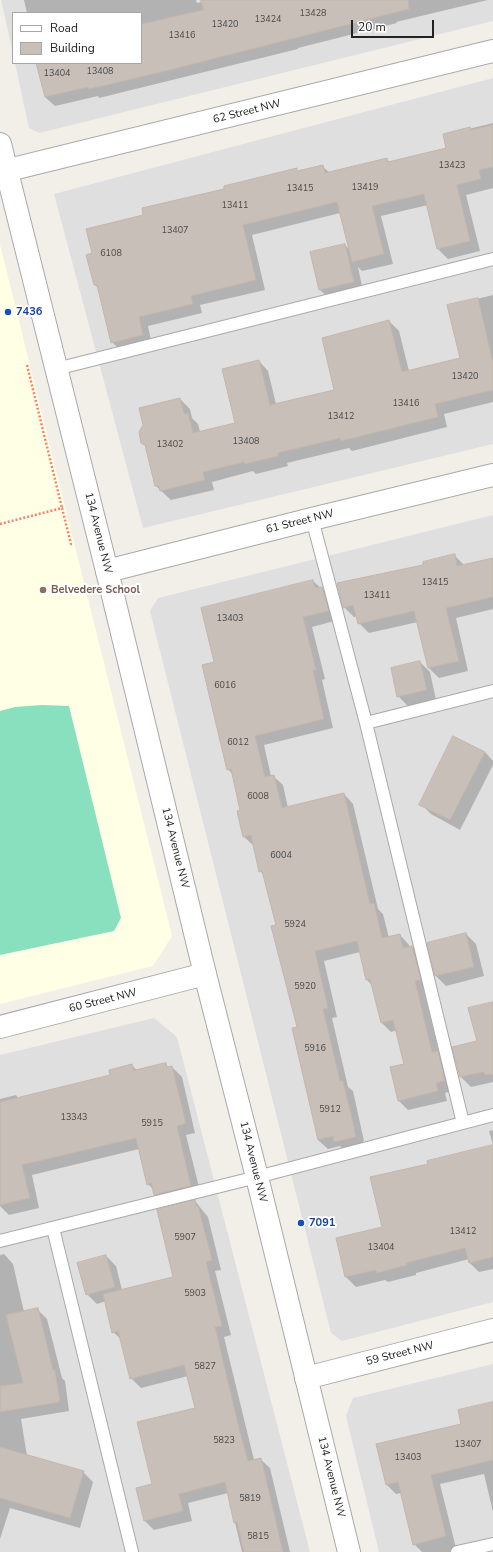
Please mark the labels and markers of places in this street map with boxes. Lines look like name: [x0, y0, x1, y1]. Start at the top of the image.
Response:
place label: 7436: [16, 305, 42, 319]
marker: 7436: [3, 307, 13, 317]
place label: Belvedere School: [51, 583, 140, 597]
marker: Belvedere School: [38, 585, 48, 595]
place label: 7091: [309, 1216, 335, 1230]
marker: 7091: [296, 1218, 306, 1228]

